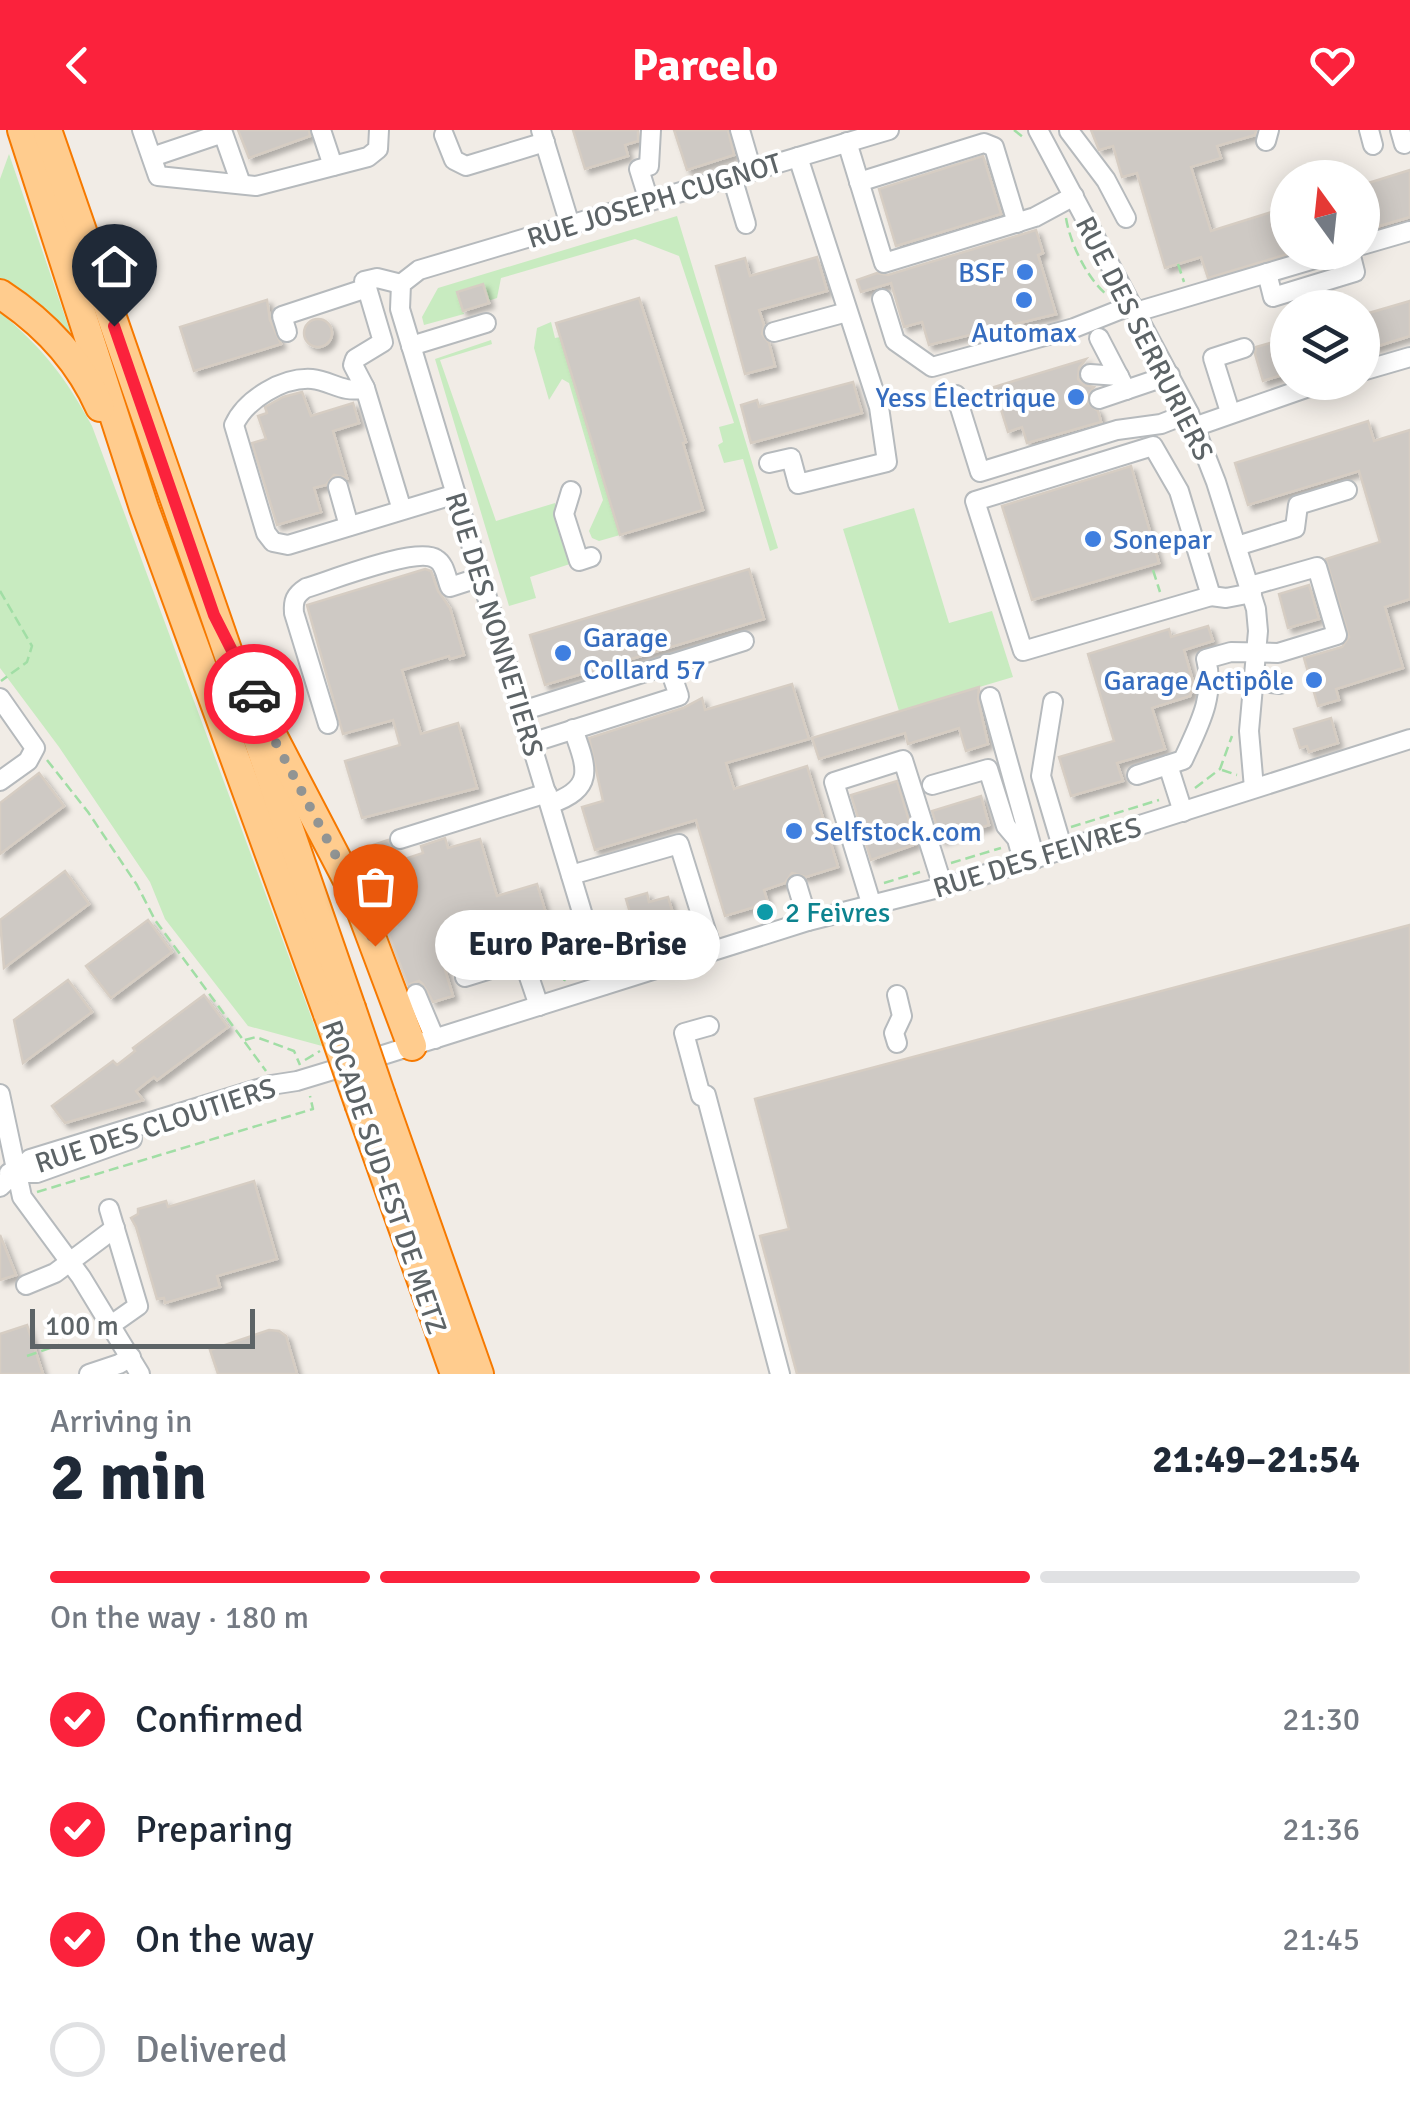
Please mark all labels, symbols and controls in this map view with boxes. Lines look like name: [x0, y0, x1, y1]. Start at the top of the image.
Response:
icon: back: [50, 38, 105, 93]
text: Parcelo: [632, 38, 778, 93]
icon: heart: [1305, 38, 1360, 93]
street label: RUE JOSEPH CUGNOT: [523, 146, 786, 256]
north arrow: [1270, 160, 1380, 270]
map controls: [1270, 160, 1380, 400]
street label: RUE DES SERRURIERS: [1068, 211, 1220, 466]
pin: [72, 224, 157, 327]
icon: home: [87, 239, 142, 294]
place label: BSF: [958, 256, 1005, 290]
marker: BSF: [1014, 261, 1036, 283]
marker: Automax: [1013, 289, 1035, 311]
button: layers: [1270, 290, 1380, 400]
place label: Automax: [971, 316, 1077, 350]
place label: Yess Électrique: [876, 381, 1056, 415]
marker: Yess Électrique: [1065, 386, 1087, 408]
street label: RUE DES NONNETIERS: [438, 488, 550, 760]
place label: Sonepar: [1113, 523, 1212, 557]
marker: Sonepar: [1082, 528, 1104, 550]
place label: Garage Collard 57: [583, 621, 706, 687]
marker: Garage Collard 57: [552, 642, 574, 664]
courier: [204, 644, 304, 744]
place label: Garage Actipôle: [1104, 664, 1294, 698]
icon: car: [227, 667, 282, 722]
marker: Garage Actipôle: [1303, 669, 1325, 691]
street label: RUE DES FEIVRES: [929, 810, 1145, 906]
place label: Selfstock.com: [814, 815, 982, 849]
marker: Selfstock.com: [783, 820, 805, 842]
pin: [333, 844, 418, 947]
icon: bag: [348, 859, 403, 914]
place label: 2 Feivres: [785, 896, 890, 930]
marker: 2 Feivres: [754, 901, 776, 923]
callout: Euro Pare-Brise: [435, 911, 720, 981]
text: Euro Pare-Brise: [468, 925, 687, 964]
street label: ROCADE SUD-EST DE METZ: [314, 1016, 454, 1339]
street label: RUE DES CLOUTIERS: [31, 1071, 280, 1181]
scale bar: [30, 1304, 255, 1348]
text: 100 m: [45, 1309, 119, 1343]
text: Arriving in: [50, 1402, 192, 1441]
text: 21:49–21:54: [1152, 1436, 1360, 1483]
text: 2 min: [50, 1438, 207, 1518]
text: On the way · 180 m: [50, 1598, 309, 1637]
icon: check: [50, 1692, 105, 1747]
text: Confirmed: [135, 1696, 304, 1743]
text: 21:30: [1282, 1700, 1360, 1739]
icon: check: [50, 1802, 105, 1857]
text: Preparing: [135, 1806, 293, 1853]
text: 21:36: [1282, 1810, 1360, 1849]
icon: check: [50, 1912, 105, 1967]
text: On the way: [135, 1916, 314, 1963]
text: 21:45: [1282, 1920, 1360, 1959]
text: Delivered: [135, 2026, 288, 2073]

